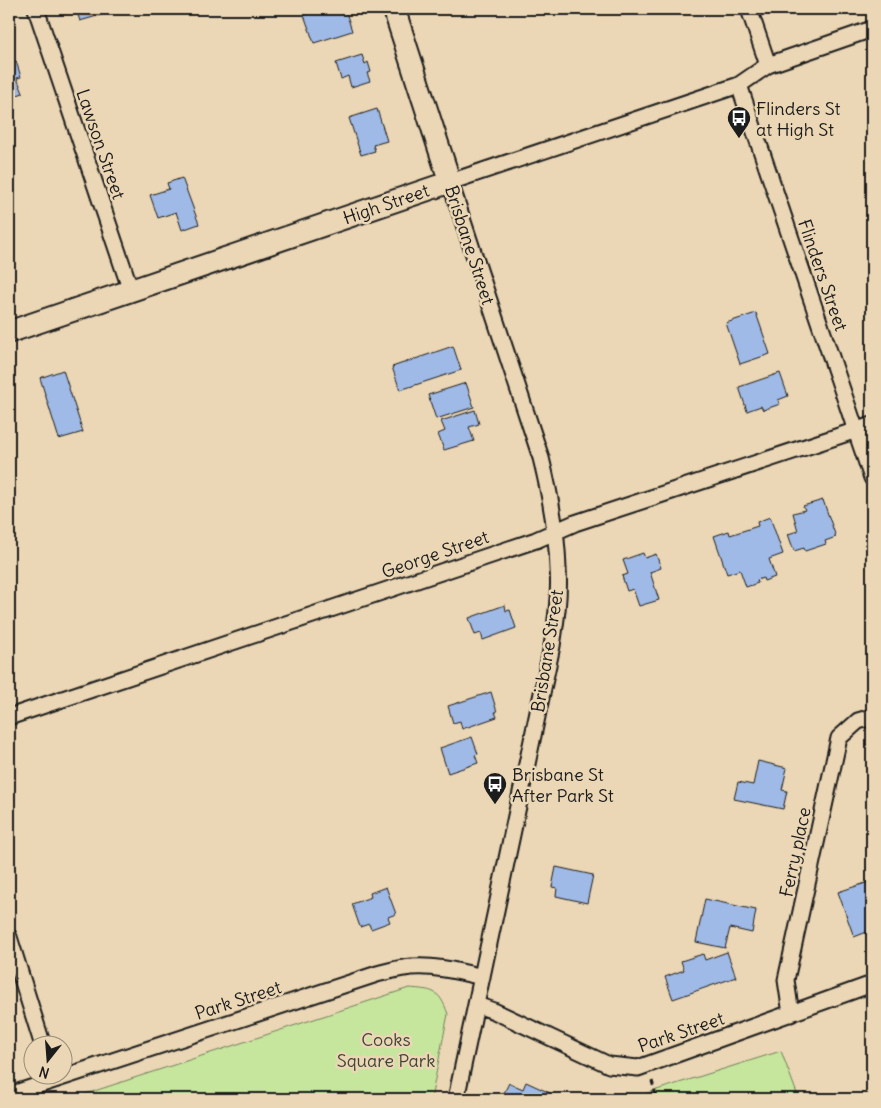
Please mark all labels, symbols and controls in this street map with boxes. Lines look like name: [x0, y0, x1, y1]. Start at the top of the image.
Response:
street label: Lawson Street: [71, 86, 131, 202]
place label: Flinders St at High St: [756, 97, 840, 141]
bus stop icon: Flinders St at High St: [726, 105, 752, 139]
street label: High Street: [340, 179, 432, 229]
street label: Brisbane Street: [440, 182, 500, 308]
street label: Flinders Street: [793, 216, 853, 334]
street label: George Street: [378, 525, 492, 583]
street label: Brisbane Street: [526, 588, 568, 714]
place label: Brisbane St After Park St: [512, 763, 614, 807]
bus stop icon: Brisbane St After Park St: [482, 771, 508, 805]
street label: Ferry place: [774, 805, 816, 899]
street label: Park Street: [192, 975, 284, 1025]
street label: Park Street: [635, 1007, 727, 1057]
park label: Cooks Square Park: [337, 1028, 435, 1072]
north arrow: [22, 1036, 72, 1086]
text: N: [37, 1062, 51, 1082]

